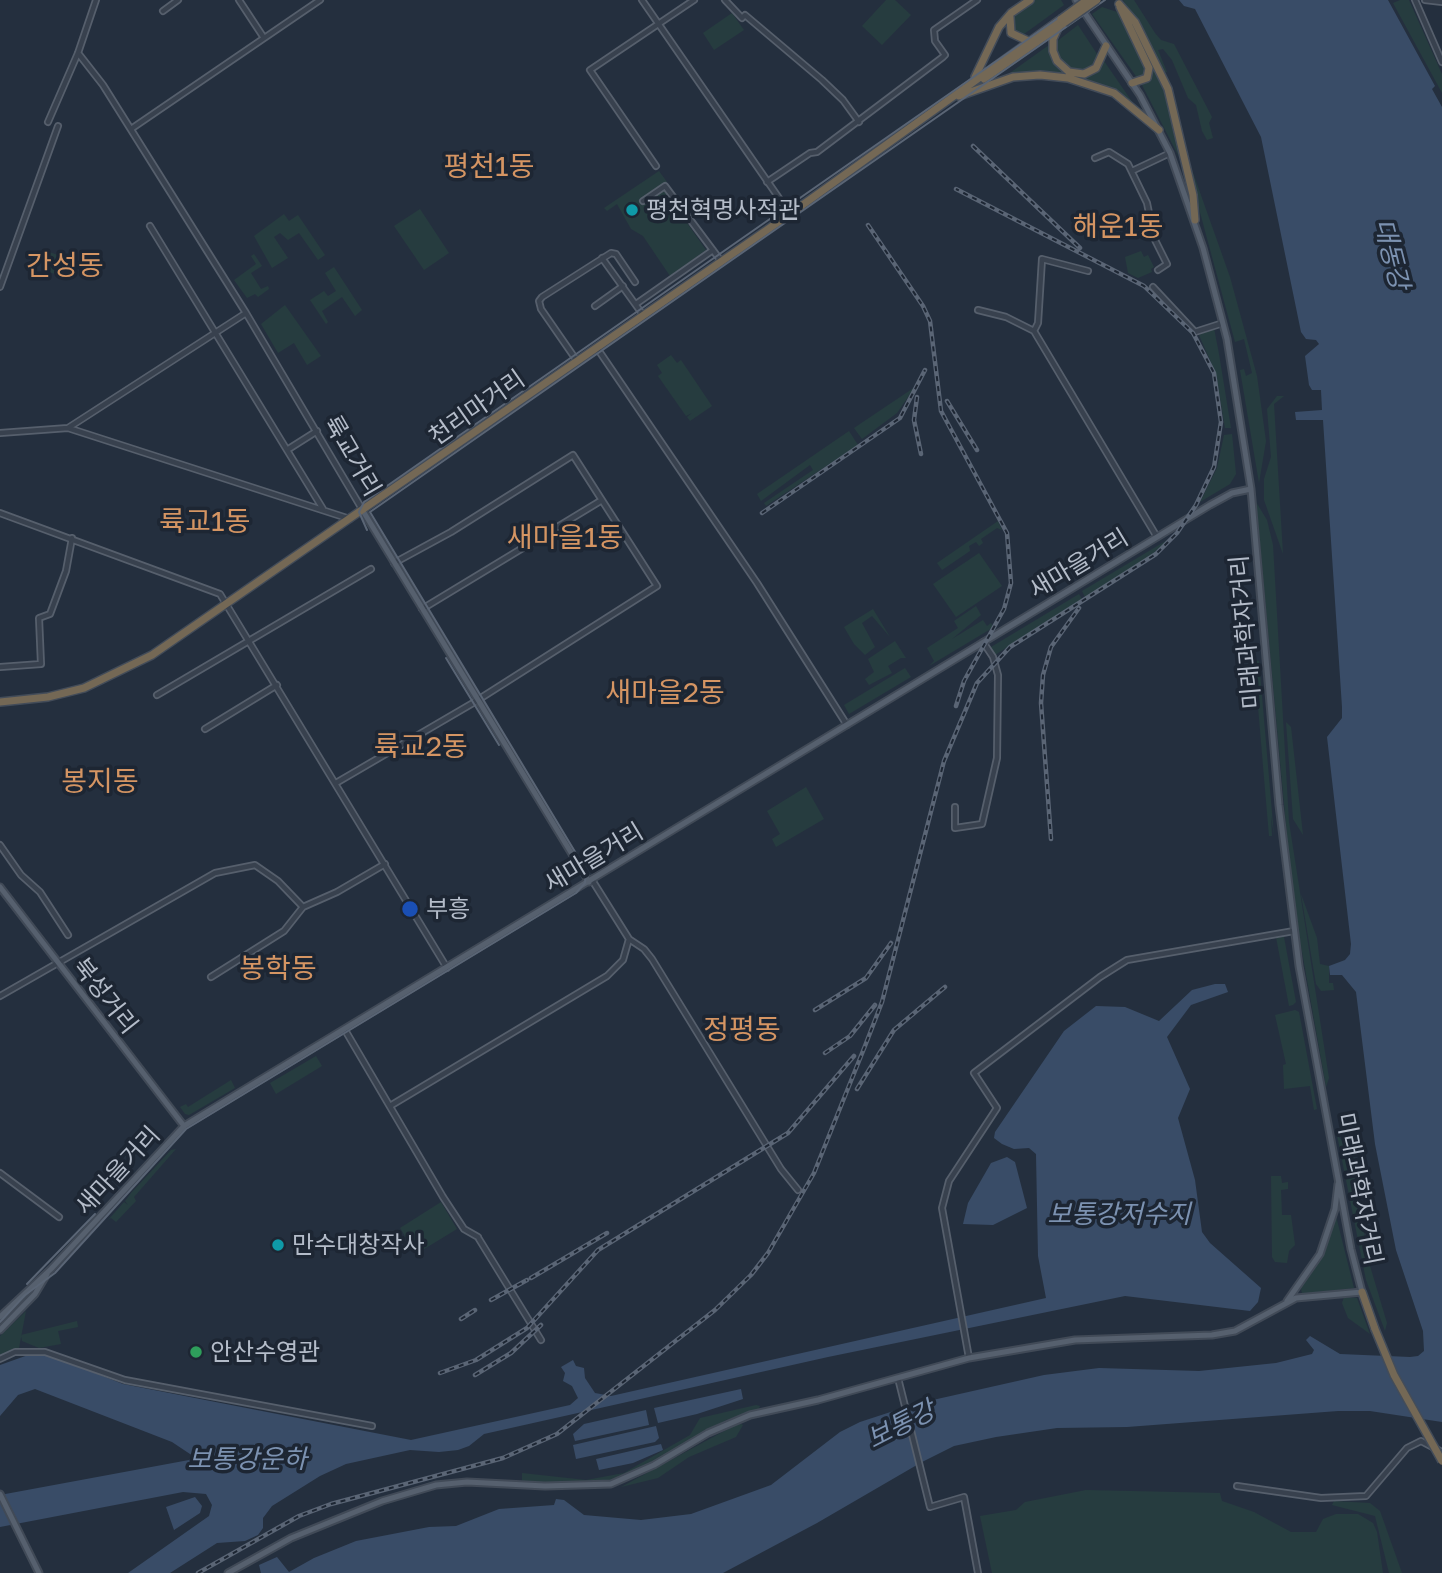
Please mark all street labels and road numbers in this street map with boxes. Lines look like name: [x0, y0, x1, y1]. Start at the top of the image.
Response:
street label: 천리마거리: [424, 365, 530, 451]
street label: 륙교거리: [317, 411, 387, 501]
street label: 새마을거리: [1024, 523, 1134, 605]
street label: 미래과학자거리: [1225, 554, 1267, 710]
street label: 새마을거리: [539, 817, 649, 899]
street label: 북성거리: [66, 952, 144, 1040]
street label: 미래과학자거리: [1330, 1110, 1388, 1268]
street label: 새마을거리: [70, 1121, 166, 1221]

